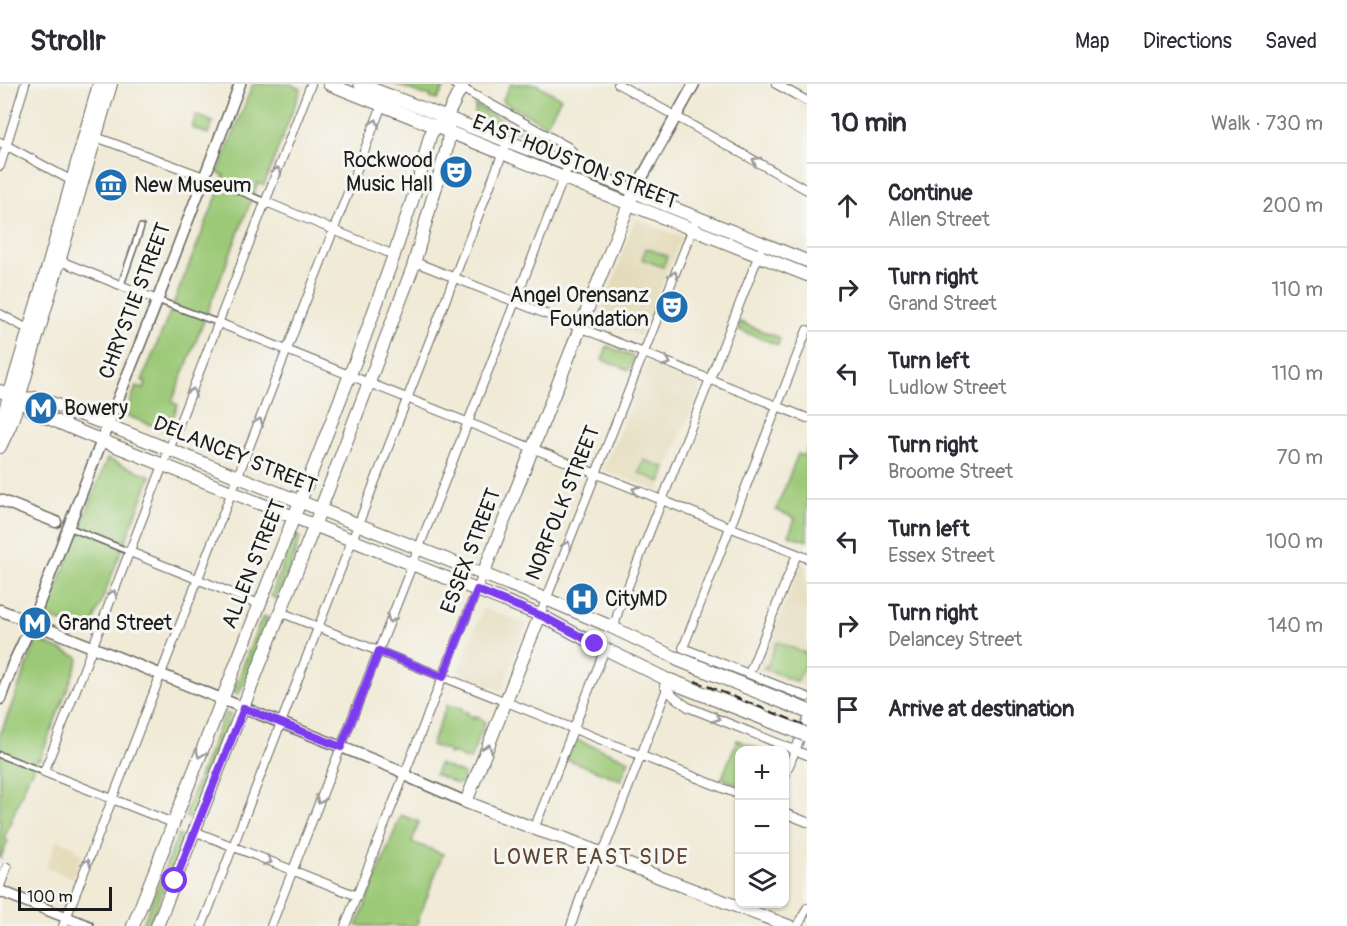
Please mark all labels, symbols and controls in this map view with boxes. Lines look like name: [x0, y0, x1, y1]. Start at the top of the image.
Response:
text: Strollr: [30, 24, 105, 59]
text: Map: [1075, 28, 1110, 55]
text: Directions: [1143, 28, 1232, 55]
text: Saved: [1265, 28, 1317, 55]
text: 10 min: [831, 107, 907, 139]
street label: EAST HOUSTON STREET: [468, 108, 682, 216]
text: Walk · 730 m: [1211, 111, 1323, 136]
one-way arrow: [368, 118, 380, 129]
place label: Rockwood Music Hall: [343, 147, 433, 198]
theatre icon: Rockwood Music Hall: [438, 154, 474, 190]
one-way arrow: [752, 157, 762, 168]
one-way arrow: [270, 166, 282, 177]
museum icon: New Museum: [93, 167, 129, 203]
place label: New Museum: [134, 172, 251, 199]
text: Continue: [888, 179, 972, 207]
icon: ahead: [831, 189, 864, 222]
text: 200 m: [1262, 193, 1323, 218]
text: Allen Street: [888, 207, 990, 232]
street label: CHRYSTIE STREET: [93, 219, 177, 383]
text: Turn right: [888, 263, 978, 291]
one-way arrow: [667, 270, 679, 281]
icon: right: [831, 273, 864, 306]
text: 110 m: [1272, 277, 1323, 302]
place label: Angel Orensanz Foundation: [510, 282, 649, 333]
theatre icon: Angel Orensanz Foundation: [654, 289, 690, 325]
text: Grand Street: [888, 291, 997, 316]
text: Turn left: [888, 347, 970, 375]
one-way arrow: [661, 355, 672, 367]
icon: left: [831, 357, 864, 390]
text: 110 m: [1272, 361, 1323, 386]
text: Ludlow Street: [888, 375, 1007, 400]
one-way arrow: [184, 387, 197, 398]
metro station icon: Bowery: [23, 390, 59, 426]
place label: Bowery: [64, 395, 128, 422]
street label: DELANCEY STREET: [149, 410, 321, 500]
one-way arrow: [251, 418, 264, 428]
street label: NORFOLK STREET: [520, 421, 606, 584]
text: Turn right: [888, 431, 978, 459]
icon: right: [831, 441, 864, 474]
text: 70 m: [1277, 445, 1323, 470]
text: Broome Street: [888, 459, 1013, 484]
street label: ESSEX STREET: [435, 484, 507, 618]
one-way arrow: [631, 485, 642, 497]
street label: ALLEN STREET: [216, 495, 292, 633]
text: Turn left: [888, 515, 970, 543]
icon: left: [831, 525, 864, 558]
text: 100 m: [1266, 529, 1323, 554]
one-way arrow: [560, 540, 573, 551]
text: Essex Street: [888, 543, 995, 568]
hospital icon: CityMD: [564, 581, 600, 617]
place label: CityMD: [605, 586, 667, 613]
one-way arrow: [106, 589, 119, 599]
text: Turn right: [888, 599, 978, 627]
metro station icon: Grand Street: [17, 605, 53, 641]
icon: right: [831, 609, 864, 642]
place label: Grand Street: [58, 610, 173, 637]
one-way arrow: [386, 612, 398, 623]
text: 140 m: [1268, 613, 1323, 638]
text: Delancey Street: [888, 627, 1022, 652]
route end: [581, 630, 607, 656]
icon: arrive: [831, 693, 864, 726]
text: Arrive at destination: [888, 695, 1074, 723]
one-way arrow: [710, 711, 721, 723]
one-way arrow: [481, 743, 493, 754]
map controls: [735, 746, 789, 908]
button: +: [735, 746, 789, 800]
one-way arrow: [195, 748, 207, 759]
one-way arrow: [315, 794, 327, 805]
button: −: [735, 800, 789, 854]
district label: LOWER EAST SIDE: [493, 843, 689, 871]
one-way arrow: [262, 854, 273, 866]
button: layers: [735, 854, 789, 908]
one-way arrow: [80, 858, 93, 868]
route start: [161, 867, 187, 893]
scale bar: [18, 884, 112, 912]
text: 100 m: [27, 887, 73, 907]

